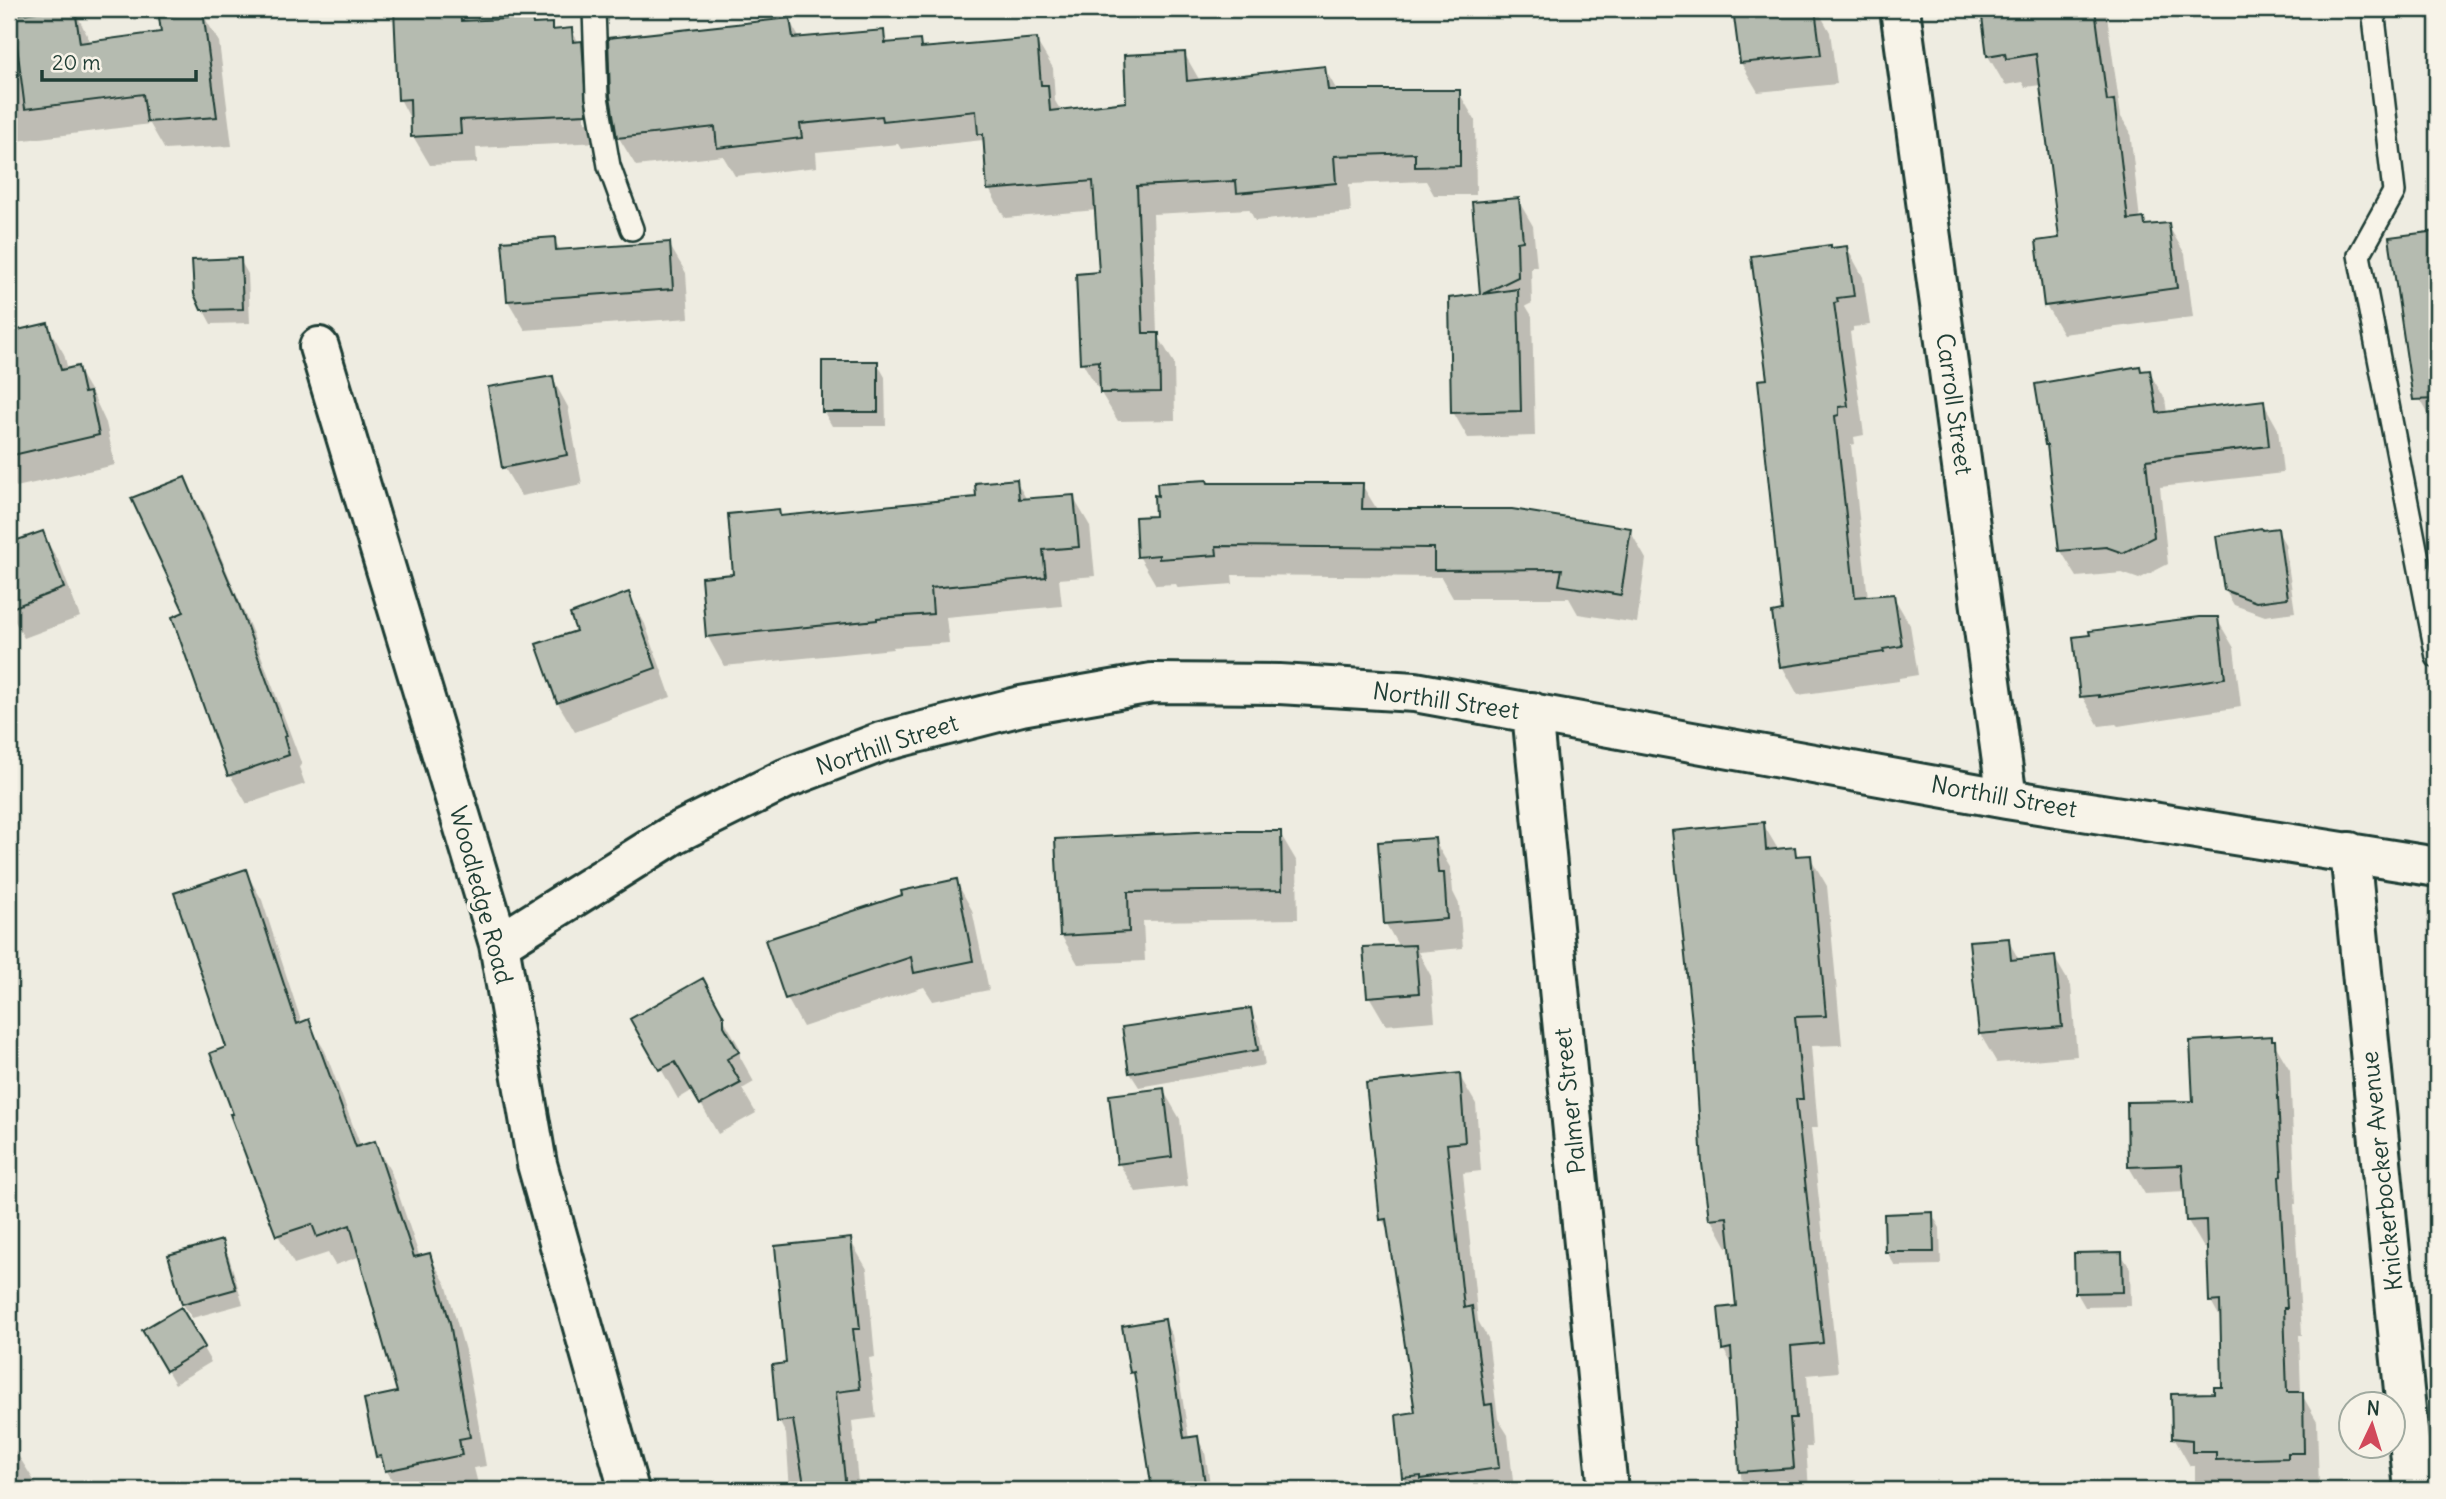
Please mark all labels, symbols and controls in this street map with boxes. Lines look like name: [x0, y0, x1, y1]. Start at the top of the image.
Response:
scale bar: [42, 38, 196, 82]
text: 20 m: [52, 49, 101, 76]
street label: Carroll Street: [1930, 331, 1980, 477]
street label: Northill Street: [1371, 675, 1521, 725]
street label: Northill Street: [812, 707, 961, 781]
street label: Northill Street: [1929, 768, 2079, 824]
street label: Woodledge Road: [444, 803, 520, 987]
street label: Palmer Street: [1546, 1027, 1592, 1176]
street label: Knickerbocker Avenue: [2353, 1050, 2409, 1293]
north arrow: [2338, 1390, 2408, 1460]
text: N: [2366, 1396, 2381, 1420]

